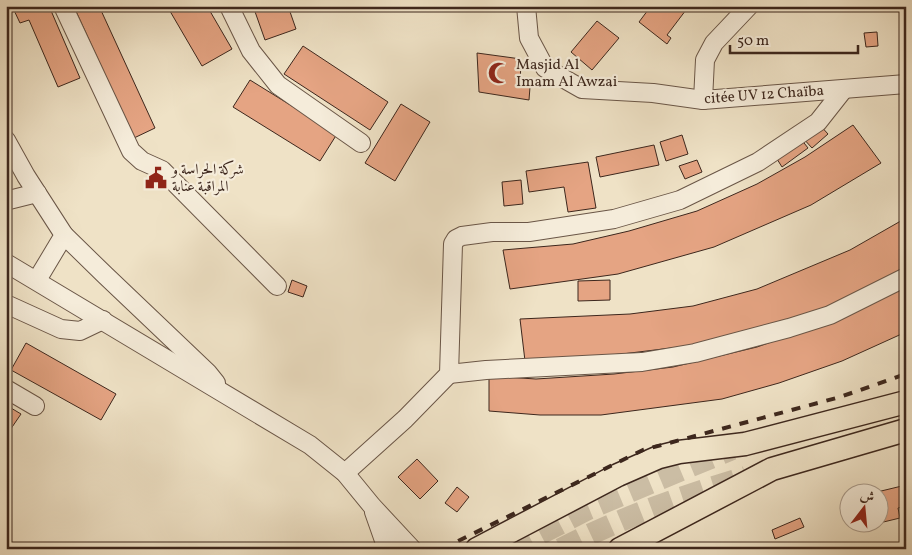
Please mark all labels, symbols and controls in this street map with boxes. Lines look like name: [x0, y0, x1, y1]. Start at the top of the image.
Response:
scale bar: [730, 22, 857, 54]
text: 50 m: [737, 31, 769, 52]
place label: Masjid Al Imam Al Awzai: [516, 55, 617, 93]
mosque icon: Masjid Al Imam Al Awzai: [486, 60, 512, 86]
street label: citée UV 12 Chaïba: [704, 81, 825, 110]
place label: شركة الحراسة و المراقبة عنابة: [170, 160, 244, 198]
public building icon: شركة الحراسة و المراقبة عنابة: [143, 165, 169, 191]
north arrow: [840, 482, 890, 532]
text: ش: [858, 486, 877, 508]

